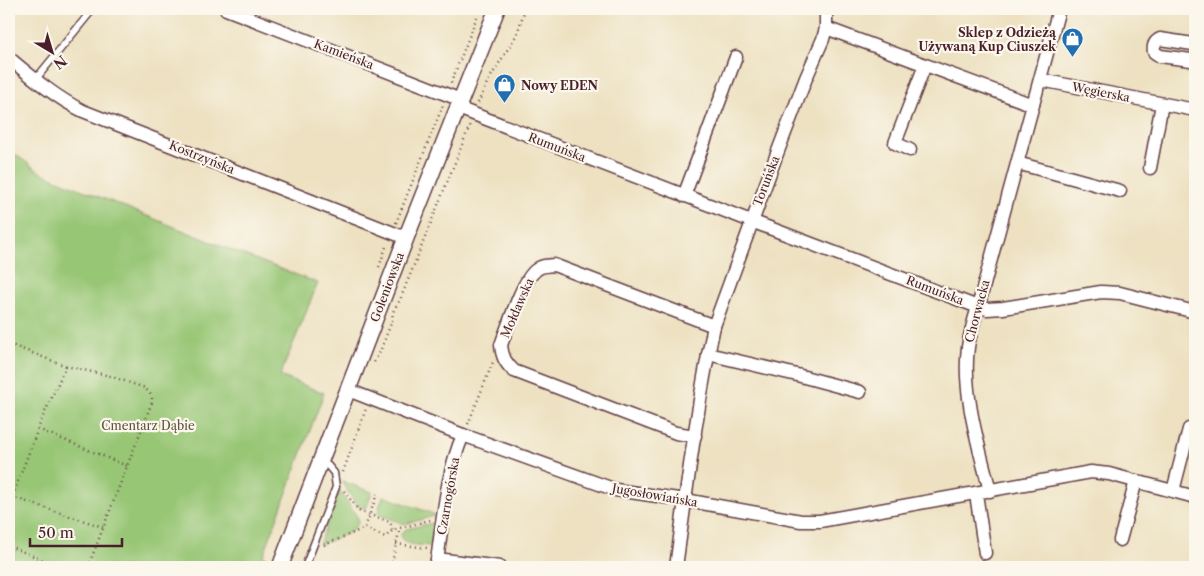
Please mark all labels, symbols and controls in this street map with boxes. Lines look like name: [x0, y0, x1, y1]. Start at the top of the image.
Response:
place label: Sklep z Odzieżą Używaną Kup Ciuszek: [919, 25, 1057, 54]
shop icon: Sklep z Odzieżą Używaną Kup Ciuszek: [1060, 27, 1084, 58]
north arrow: [28, 28, 78, 78]
street label: Kamieńska: [312, 36, 377, 72]
text: N: [50, 51, 70, 73]
shop icon: Nowy EDEN: [493, 73, 517, 104]
place label: Nowy EDEN: [521, 78, 599, 93]
street label: Węgierska: [1070, 79, 1132, 105]
street label: Rumuńska: [526, 129, 588, 165]
street label: Kostrzyńska: [167, 137, 238, 177]
street label: Toruńska: [749, 153, 783, 209]
street label: Goleniowska: [367, 249, 407, 324]
street label: Rumuńska: [904, 272, 966, 308]
street label: Mołdawska: [497, 275, 537, 340]
street label: Chorwacka: [961, 277, 993, 344]
park label: Cmentarz Dąbie: [101, 418, 195, 433]
street label: Czarnogórska: [434, 455, 462, 536]
street label: Jugosłowiańska: [609, 480, 700, 510]
scale bar: [30, 516, 122, 548]
text: 50 m: [38, 523, 74, 542]

